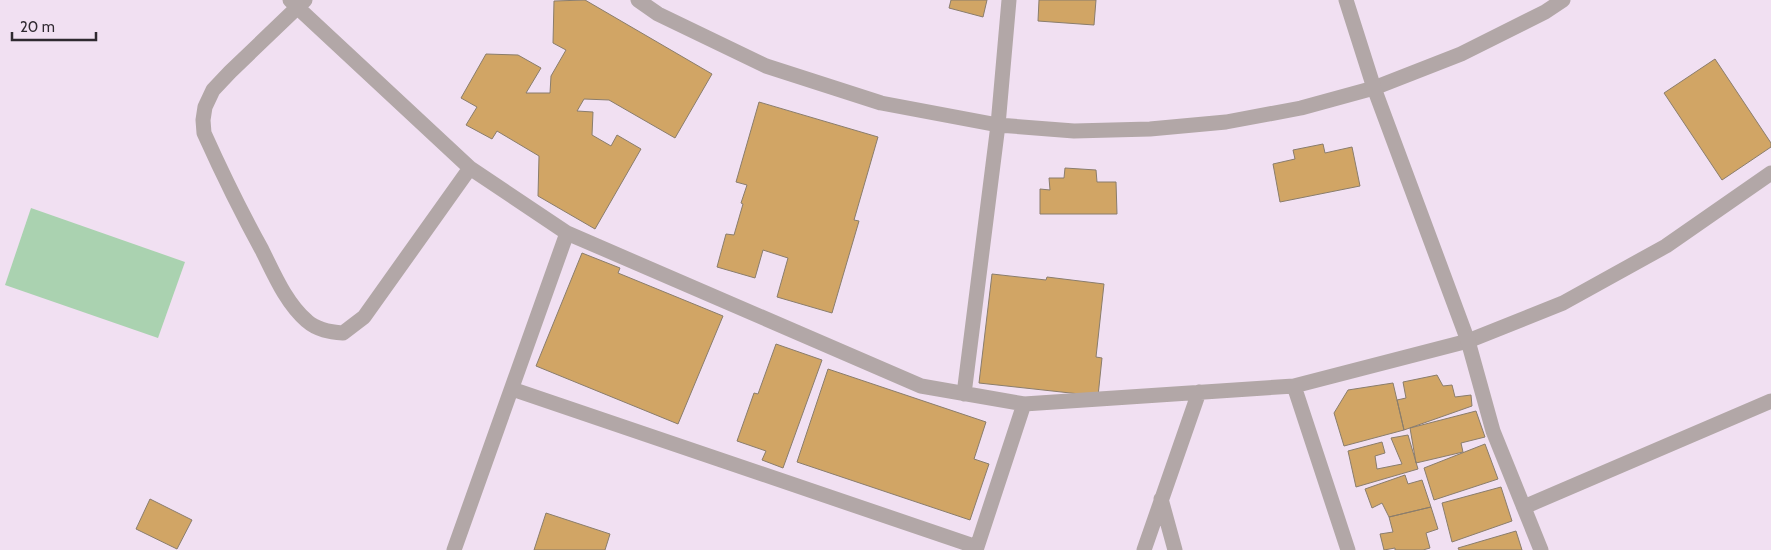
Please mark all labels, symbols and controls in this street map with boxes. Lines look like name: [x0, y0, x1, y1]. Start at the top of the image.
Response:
scale bar: [12, 10, 96, 42]
text: 20 m: [20, 18, 55, 36]

